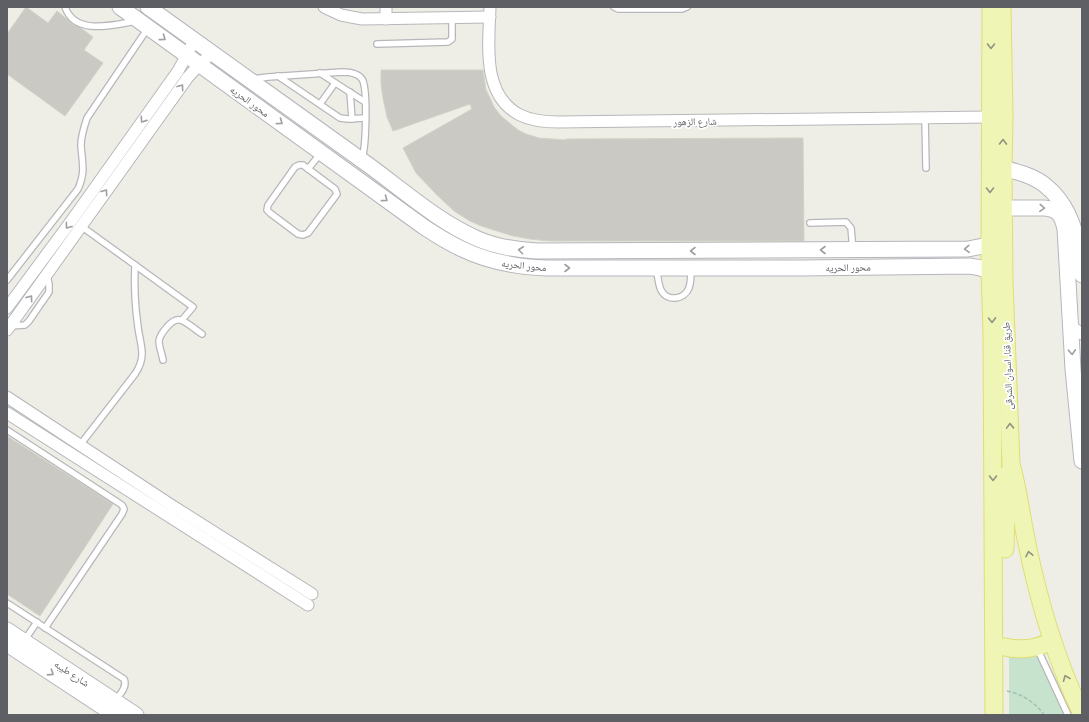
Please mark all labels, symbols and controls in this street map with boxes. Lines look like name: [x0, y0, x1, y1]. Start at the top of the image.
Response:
one-way arrow: [159, 33, 166, 41]
one-way arrow: [987, 43, 995, 49]
street label: محور الحريه: [228, 83, 272, 120]
one-way arrow: [176, 84, 183, 91]
street label: شارع الزهور: [672, 115, 717, 128]
one-way arrow: [140, 116, 148, 123]
one-way arrow: [275, 117, 282, 124]
one-way arrow: [999, 139, 1008, 145]
one-way arrow: [986, 187, 994, 193]
one-way arrow: [100, 190, 107, 197]
one-way arrow: [380, 194, 387, 201]
one-way arrow: [1039, 204, 1045, 212]
one-way arrow: [65, 222, 73, 229]
one-way arrow: [964, 244, 970, 253]
one-way arrow: [518, 246, 524, 255]
one-way arrow: [820, 246, 826, 254]
one-way arrow: [690, 247, 696, 255]
street label: محور الحريه: [501, 257, 548, 274]
street label: محور الحريه: [825, 261, 871, 274]
one-way arrow: [564, 264, 570, 272]
one-way arrow: [25, 295, 33, 302]
one-way arrow: [988, 317, 996, 323]
street label: طريق قنا, اسوان الشرقى: [999, 321, 1016, 410]
one-way arrow: [1068, 349, 1077, 355]
one-way arrow: [1005, 423, 1014, 429]
one-way arrow: [989, 475, 997, 481]
one-way arrow: [1026, 551, 1034, 557]
street label: شارع طيبه: [52, 657, 92, 690]
one-way arrow: [47, 668, 54, 675]
one-way arrow: [1063, 675, 1071, 682]

